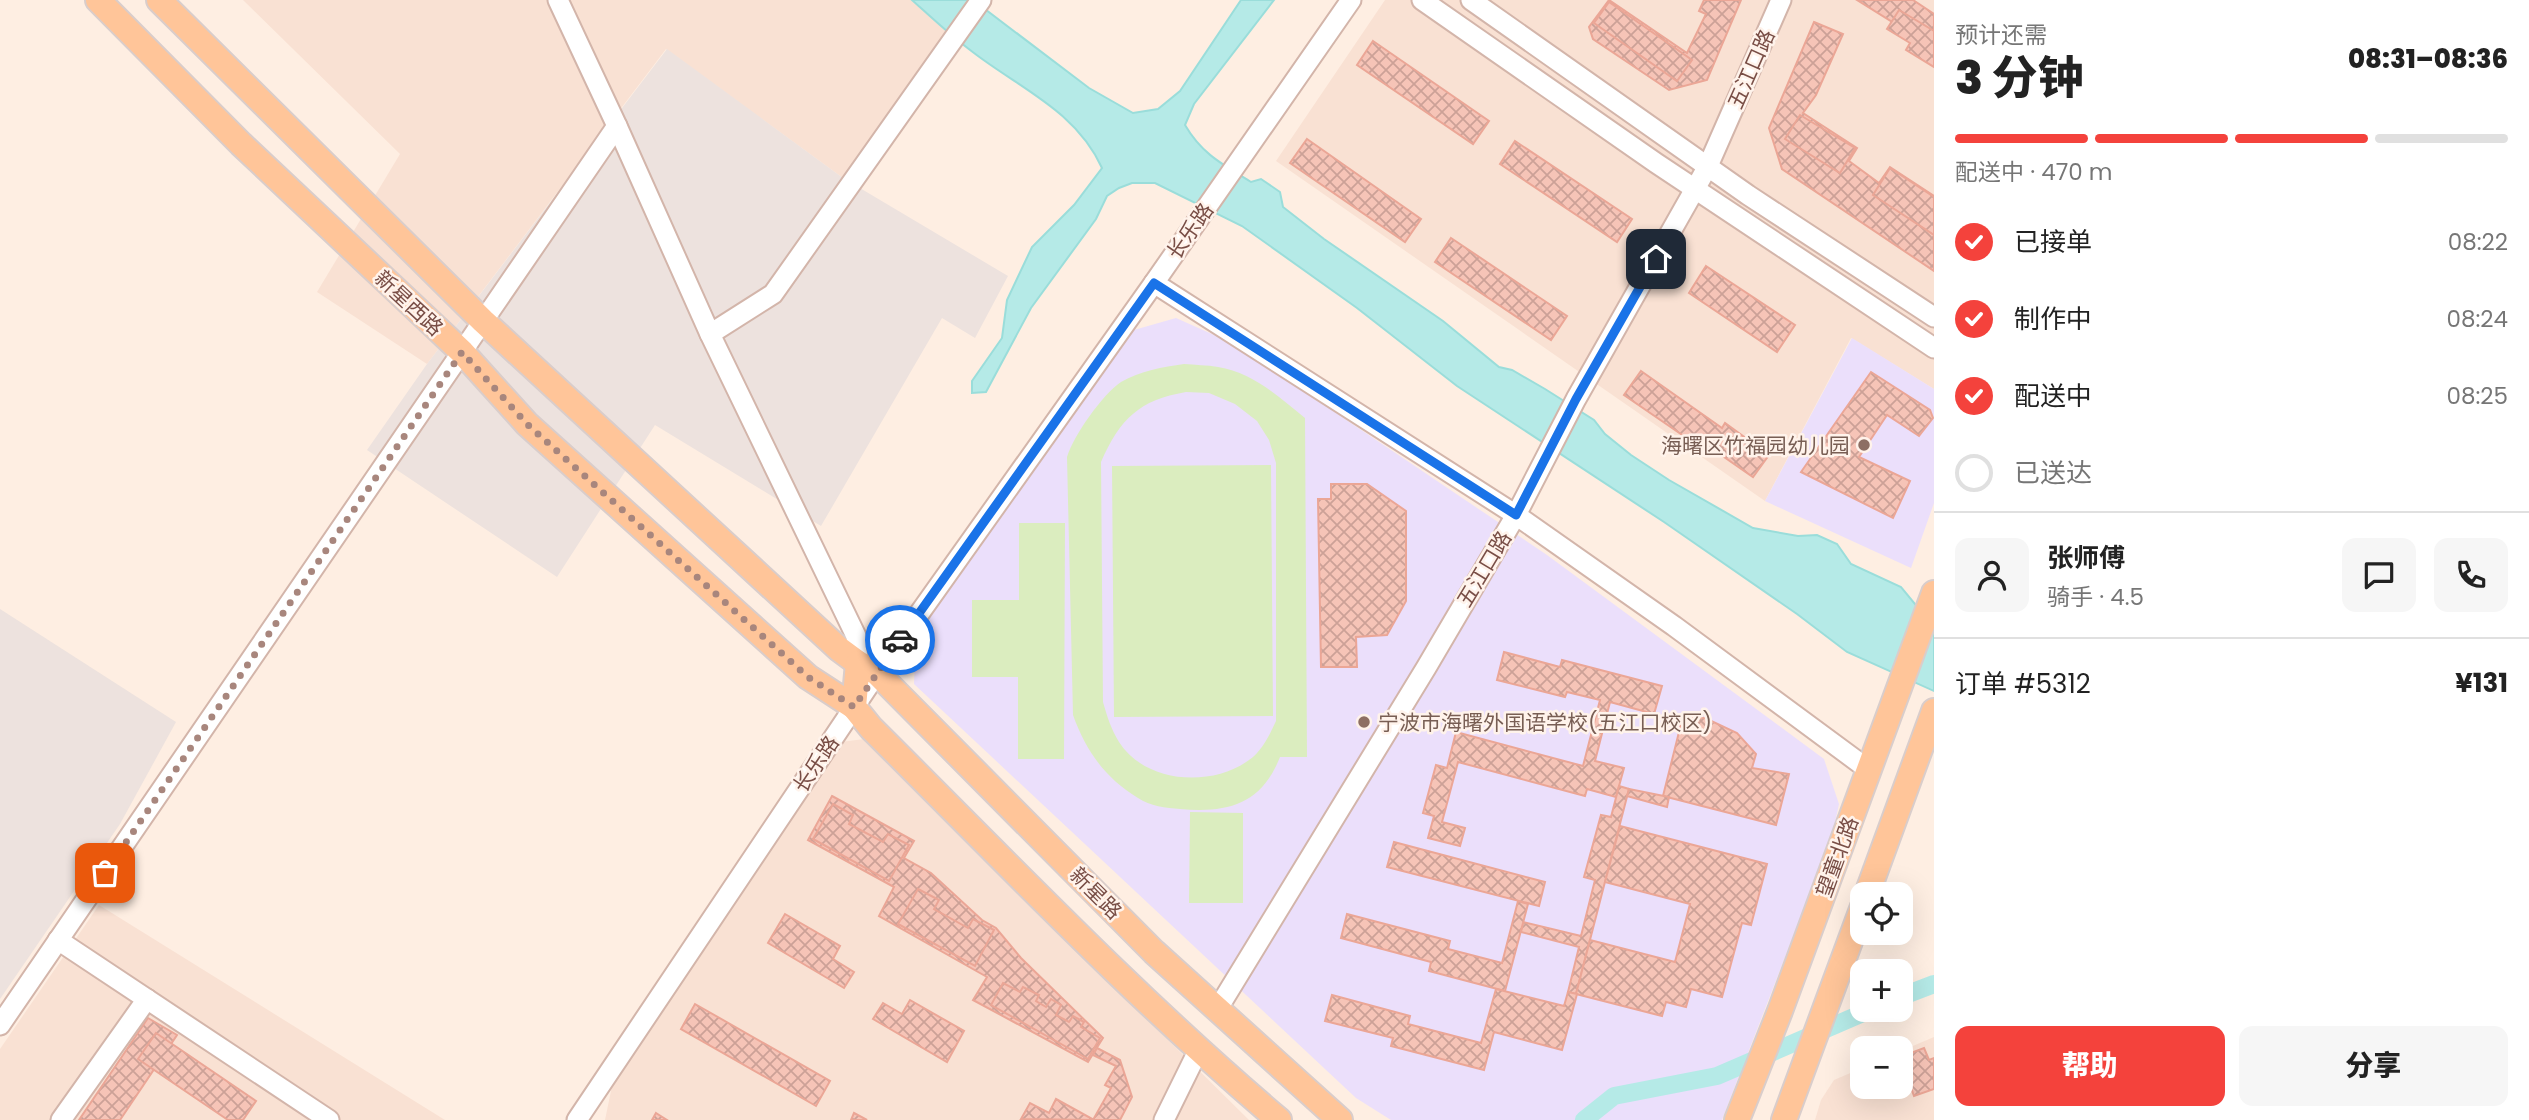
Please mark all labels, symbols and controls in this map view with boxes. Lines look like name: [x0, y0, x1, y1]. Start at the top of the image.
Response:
text: 预计还需: [1955, 19, 2047, 51]
street label: 五江口路: [1721, 25, 1781, 113]
text: 08:31–08:36: [2348, 41, 2508, 77]
text: 3 分钟: [1955, 46, 2084, 110]
text: 配送中 · 470 m: [1955, 156, 2112, 188]
street label: 长乐路: [1160, 197, 1220, 265]
icon: check: [1955, 223, 1993, 261]
text: 已接单: [2014, 224, 2092, 260]
text: 08:22: [2448, 226, 2508, 258]
pin: [1626, 229, 1686, 289]
icon: home: [1637, 240, 1675, 278]
street label: 新星西路: [368, 264, 450, 342]
icon: check: [1955, 300, 1993, 338]
text: 制作中: [2014, 301, 2092, 337]
text: 08:24: [2446, 303, 2508, 335]
icon: check: [1955, 377, 1993, 415]
text: 配送中: [2014, 378, 2092, 414]
text: 08:25: [2446, 380, 2508, 412]
place label: 海曙区竹福园幼儿园: [1661, 431, 1850, 460]
marker: 海曙区竹福园幼儿园: [1856, 437, 1872, 453]
text: 已送达: [2014, 455, 2092, 491]
street label: 五江口路: [1450, 526, 1518, 612]
button: person: [1955, 538, 2029, 612]
button: chat: [2342, 538, 2416, 612]
button: phone: [2434, 538, 2508, 612]
text: 张师傅: [2047, 540, 2125, 576]
text: 骑手 · 4.5: [2047, 581, 2144, 613]
courier: [865, 605, 935, 675]
icon: car: [881, 621, 919, 659]
text: ¥131: [2455, 665, 2508, 701]
text: 订单 #5312: [1955, 666, 2091, 702]
place label: 宁波市海曙外国语学校(五江口校区): [1378, 708, 1712, 737]
marker: 宁波市海曙外国语学校(五江口校区): [1356, 714, 1372, 730]
street label: 长乐路: [786, 730, 846, 798]
street label: 望童北路: [1809, 813, 1865, 901]
pin: [75, 843, 135, 903]
icon: bag: [86, 854, 124, 892]
street label: 新星路: [1063, 860, 1129, 926]
map controls: [1850, 882, 1913, 1099]
button: locate: [1850, 882, 1913, 945]
button: +: [1850, 959, 1913, 1022]
button: 帮助: [1955, 1026, 2225, 1106]
button: 分享: [2239, 1026, 2508, 1106]
button: −: [1850, 1036, 1913, 1099]

